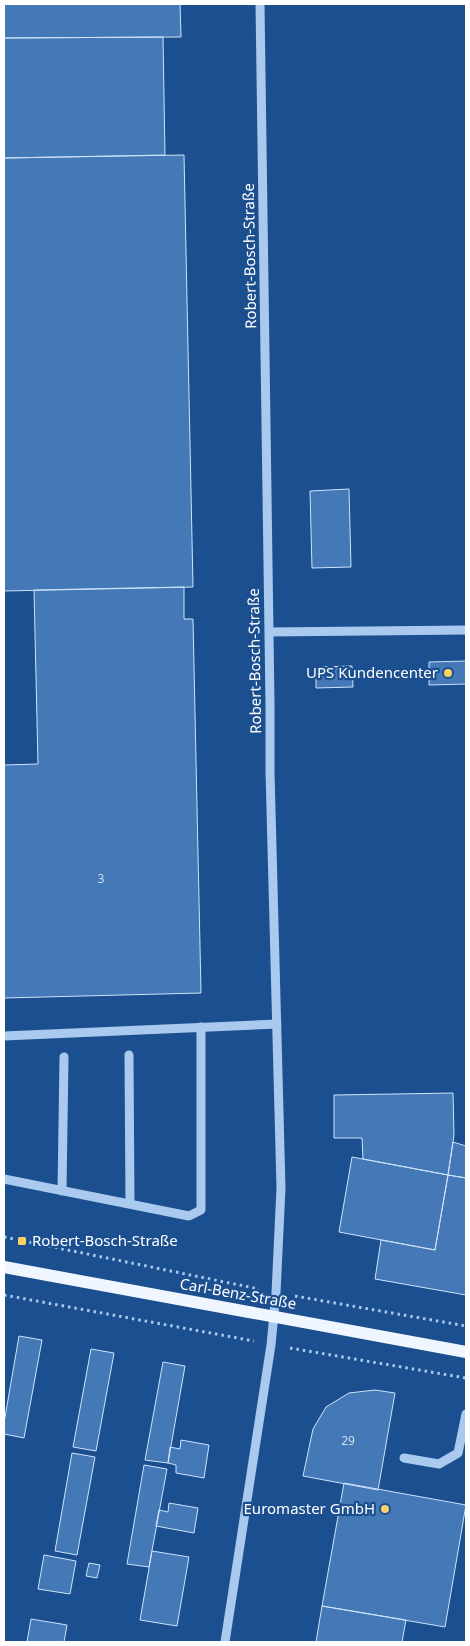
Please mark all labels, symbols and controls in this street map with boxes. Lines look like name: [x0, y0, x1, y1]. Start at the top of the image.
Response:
street label: Robert-Bosch-Straße: [238, 183, 260, 329]
street label: Robert-Bosch-Straße: [243, 588, 265, 734]
place label: UPS Kundencenter: [306, 662, 438, 682]
marker: UPS Kundencenter: [442, 667, 454, 679]
house number: 3: [98, 870, 105, 887]
place label: Robert-Bosch-Straße: [32, 1230, 178, 1250]
marker: Robert-Bosch-Straße: [16, 1235, 28, 1247]
street label: Carl-Benz-Straße: [178, 1273, 298, 1313]
house number: 29: [341, 1432, 355, 1449]
place label: Euromaster GmbH: [244, 1498, 375, 1518]
marker: Euromaster GmbH: [379, 1503, 391, 1515]

